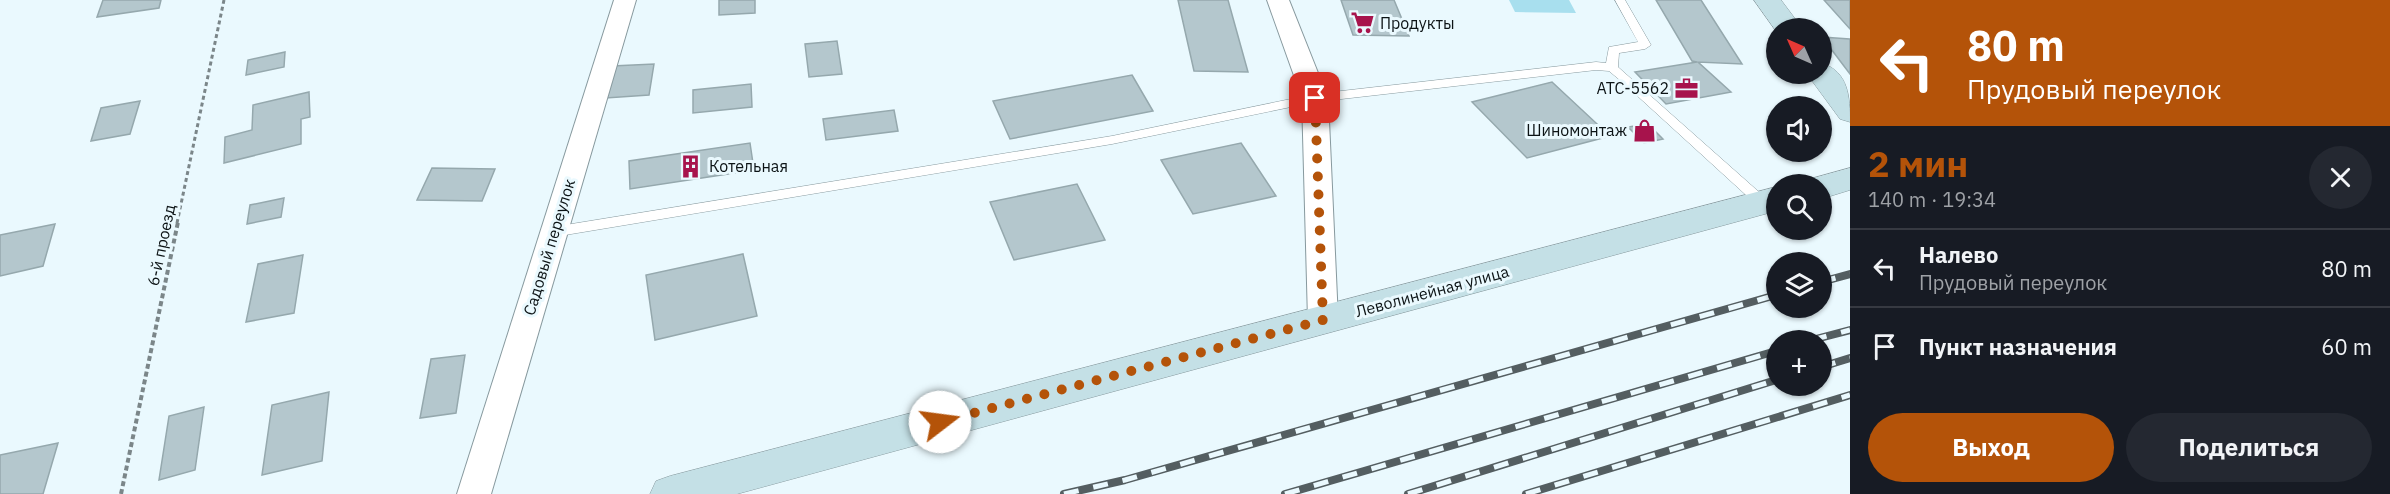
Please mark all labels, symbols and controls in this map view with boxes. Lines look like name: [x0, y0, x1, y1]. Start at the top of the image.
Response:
supermarket icon: Продукты: [1349, 10, 1375, 36]
place label: Продукты: [1380, 13, 1455, 33]
north arrow: [1766, 18, 1832, 84]
map controls: [1766, 18, 1832, 396]
text: 80 m: [1967, 18, 2065, 73]
icon: left: [1868, 24, 1946, 102]
text: Прудовый переулок: [1967, 71, 2221, 106]
pin: [1289, 72, 1340, 123]
office icon: АТС-5562: [1674, 75, 1700, 101]
place label: АТС-5562: [1597, 78, 1669, 98]
icon: arrive: [1298, 81, 1331, 114]
button: sound: [1766, 96, 1832, 162]
shop icon: Шиномонтаж: [1632, 117, 1658, 143]
place label: Шиномонтаж: [1526, 120, 1627, 140]
text: 2 мин: [1868, 140, 1968, 187]
button: close: [2309, 146, 2372, 209]
building icon: Котельная: [678, 153, 704, 179]
place label: Котельная: [709, 156, 788, 176]
button: search: [1766, 174, 1832, 240]
street label: Садовый переулок: [519, 176, 579, 318]
text: 140 m · 19:34: [1868, 186, 1996, 213]
street label: 6-й проезд: [143, 202, 179, 288]
text: Налево: [1919, 240, 1998, 269]
button: layers: [1766, 252, 1832, 318]
icon: left: [1868, 252, 1901, 285]
text: 80 m: [2321, 254, 2372, 283]
street label: Леволинейная улица: [1353, 261, 1511, 321]
text: Прудовый переулок: [1919, 269, 2107, 296]
button: +: [1766, 330, 1832, 396]
icon: arrive: [1868, 330, 1901, 363]
text: Пункт назначения: [1919, 332, 2117, 361]
text: 60 m: [2321, 332, 2372, 361]
position arrow: [908, 390, 972, 454]
button: Выход: [1868, 413, 2114, 482]
button: Поделиться: [2126, 413, 2372, 482]

